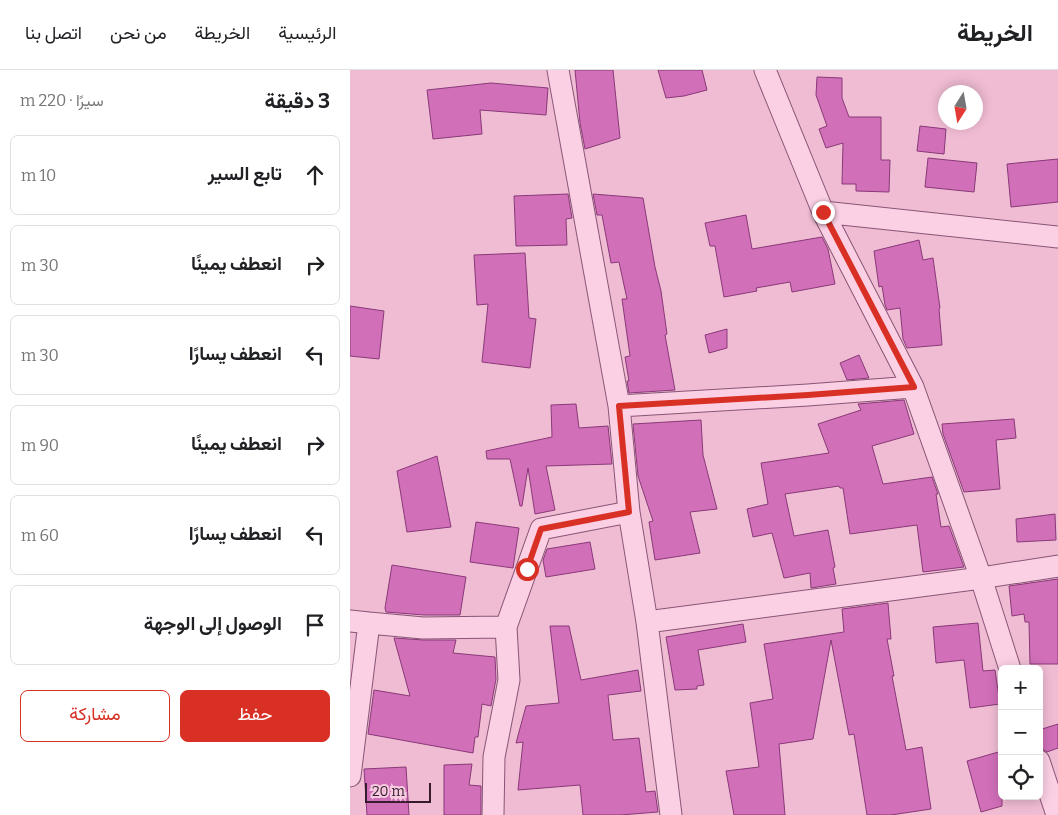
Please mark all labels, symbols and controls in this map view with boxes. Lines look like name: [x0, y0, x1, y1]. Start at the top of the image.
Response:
text: الخريطة: [957, 19, 1033, 47]
text: اتصل بنا: [25, 22, 82, 44]
text: من نحن: [110, 22, 167, 44]
text: الخريطة: [195, 22, 250, 44]
text: الرئيسية: [278, 22, 336, 44]
north arrow: [938, 85, 983, 130]
text: 3 دقيقة: [265, 88, 330, 114]
text: سيرًا · 220 m: [20, 91, 104, 110]
icon: ahead: [301, 161, 329, 189]
text: تابع السير: [208, 162, 282, 185]
text: 10 m: [21, 166, 56, 185]
route end: [812, 201, 835, 224]
icon: right: [301, 251, 329, 279]
text: انعطف يمينًا: [191, 252, 282, 275]
text: 30 m: [21, 256, 59, 275]
icon: left: [301, 341, 329, 369]
text: انعطف يسارًا: [189, 342, 282, 365]
text: 30 m: [21, 346, 59, 365]
icon: right: [301, 431, 329, 459]
text: انعطف يمينًا: [191, 432, 282, 455]
text: 90 m: [21, 436, 59, 455]
icon: left: [301, 521, 329, 549]
text: انعطف يسارًا: [189, 522, 282, 545]
text: 60 m: [21, 526, 59, 545]
route start: [516, 558, 539, 581]
icon: arrive: [301, 611, 329, 639]
text: الوصول إلى الوجهة: [144, 612, 282, 635]
map controls: [998, 665, 1043, 800]
button: +: [998, 665, 1043, 710]
button: مشاركة: [20, 690, 170, 742]
button: حفظ: [180, 690, 330, 742]
button: −: [998, 710, 1043, 755]
button: locate: [998, 755, 1043, 800]
scale bar: [365, 780, 431, 803]
text: 20 m: [372, 783, 405, 800]

